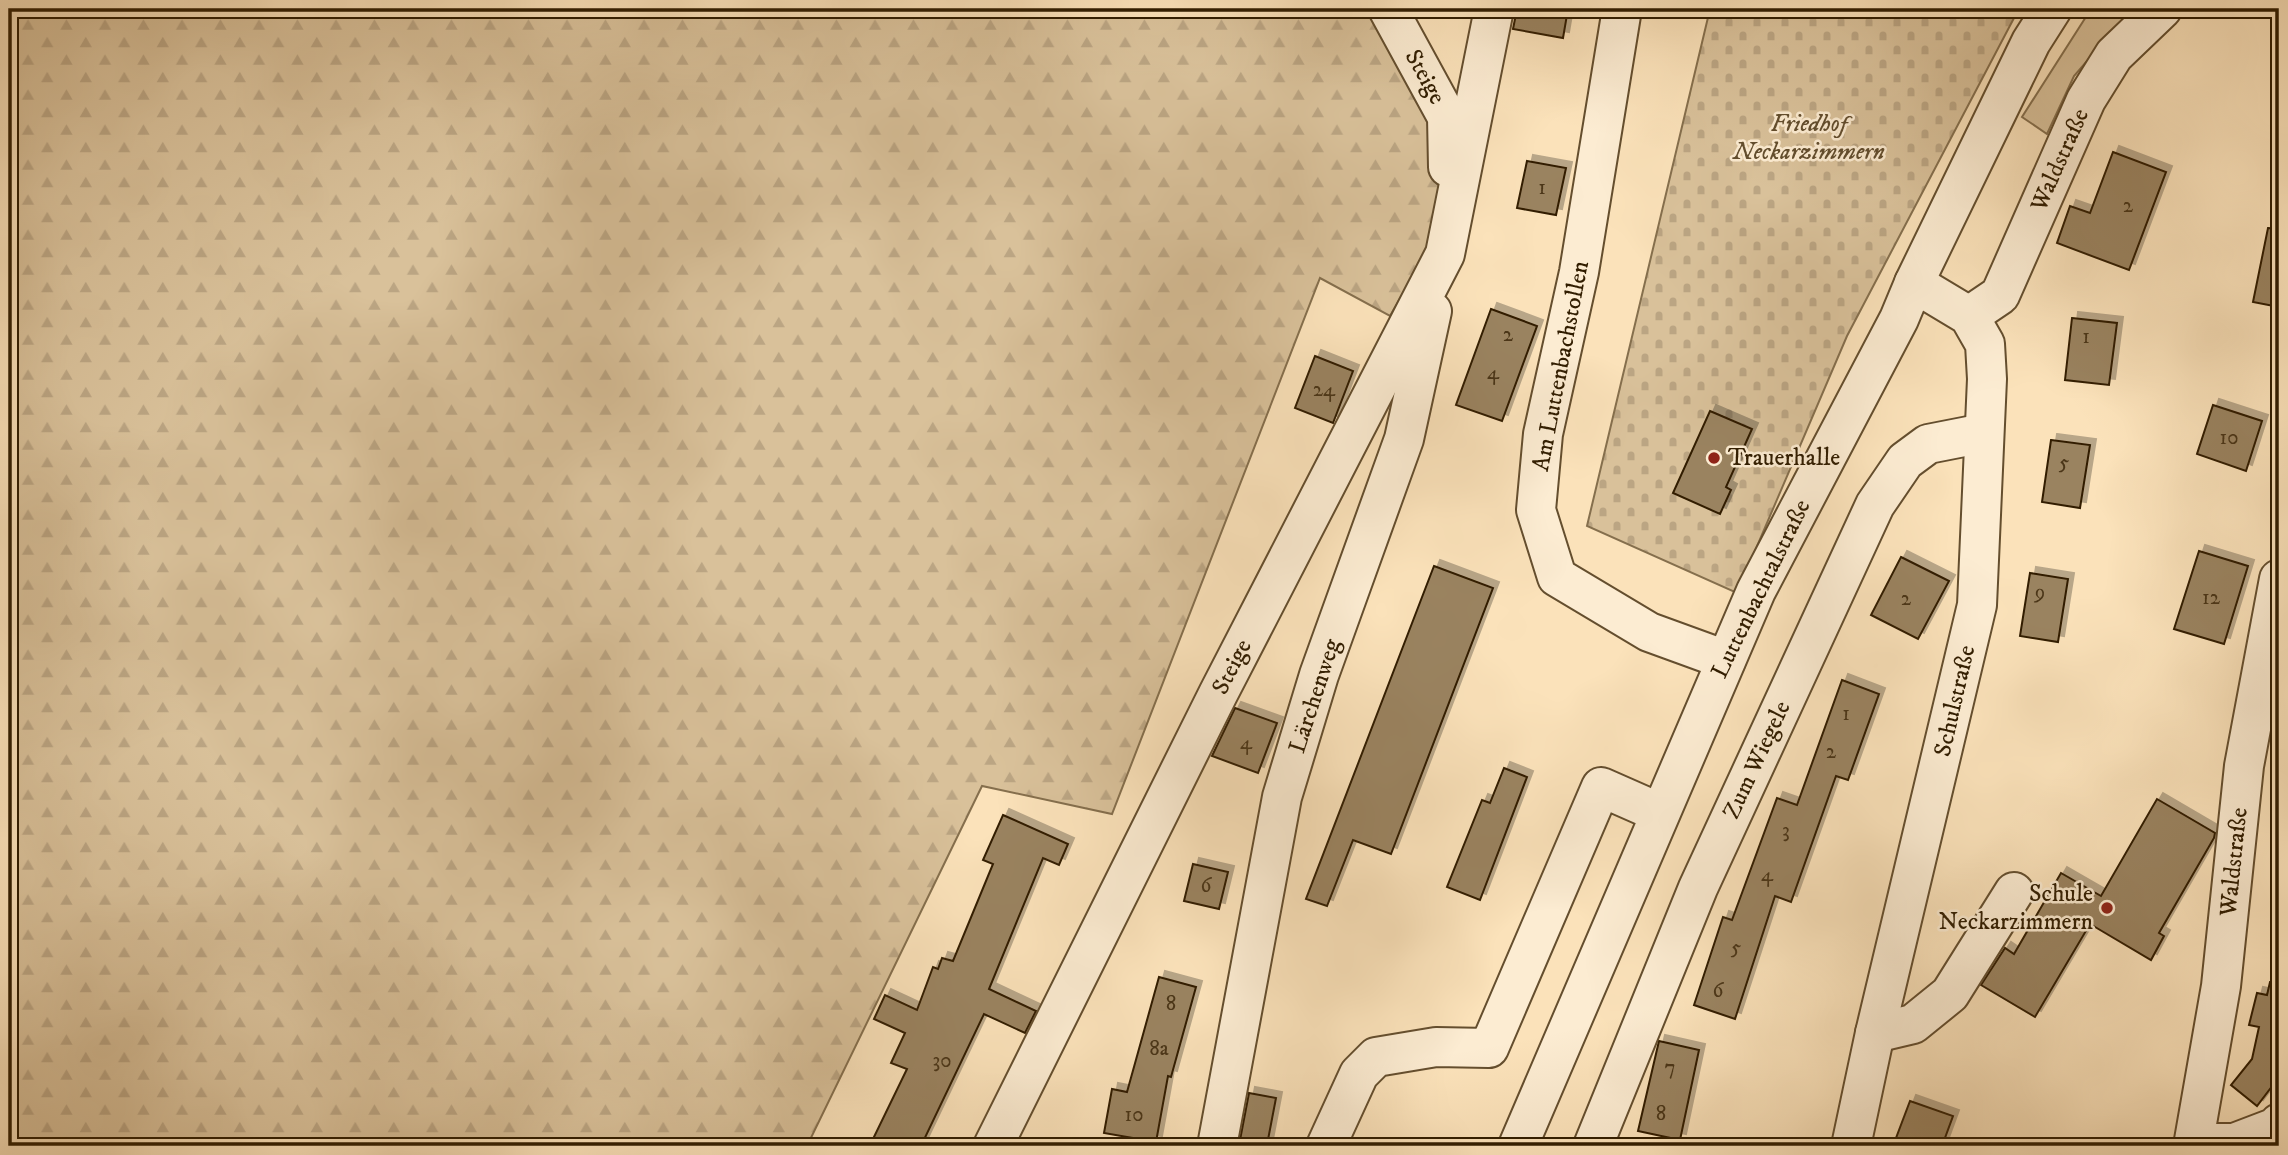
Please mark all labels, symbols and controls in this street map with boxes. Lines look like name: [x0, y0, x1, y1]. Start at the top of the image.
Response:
street label: Steige: [1398, 44, 1452, 110]
street label: Waldstraße: [2024, 104, 2096, 217]
park label: Friedhof Neckarzimmern: [1731, 109, 1885, 167]
house number: 1: [1538, 175, 1546, 201]
house number: 2: [2123, 193, 2134, 219]
street label: Am Luttenbachstollen: [1526, 258, 1596, 474]
house number: 2: [1503, 322, 1514, 348]
house number: 1: [2082, 324, 2090, 350]
house number: 4: [1487, 360, 1500, 386]
house number: 24: [1313, 377, 1336, 403]
house number: 10: [2220, 425, 2238, 451]
place label: Trauerhalle: [1728, 443, 1840, 473]
marker: Trauerhalle: [1706, 450, 1722, 466]
house number: 5: [2059, 450, 2069, 476]
street label: Luttenbachtalstraße: [1705, 495, 1817, 683]
house number: 9: [2034, 580, 2045, 606]
house number: 12: [2202, 585, 2221, 611]
house number: 2: [1901, 586, 1912, 612]
street label: Steige: [1205, 634, 1259, 700]
street label: Lärchenweg: [1282, 635, 1348, 757]
street label: Schulstraße: [1928, 642, 1982, 760]
street label: Zum Wiegele: [1717, 696, 1797, 824]
house number: 1: [1842, 701, 1850, 727]
house number: 4: [1240, 730, 1253, 756]
house number: 2: [1826, 739, 1837, 765]
street label: Waldstraße: [2213, 806, 2255, 919]
house number: 3: [1782, 818, 1790, 844]
house number: 4: [1761, 862, 1774, 888]
house number: 6: [1201, 873, 1213, 899]
place label: Schule Neckarzimmern: [1938, 879, 2093, 937]
marker: Schule Neckarzimmern: [2099, 900, 2115, 916]
house number: 5: [1731, 935, 1741, 961]
house number: 6: [1713, 978, 1725, 1004]
house number: 8: [1166, 991, 1176, 1017]
house number: 8a: [1149, 1036, 1169, 1062]
house number: 30: [932, 1048, 952, 1074]
house number: 7: [1664, 1055, 1676, 1081]
house number: 8: [1656, 1101, 1666, 1127]
house number: 10: [1125, 1102, 1143, 1128]

